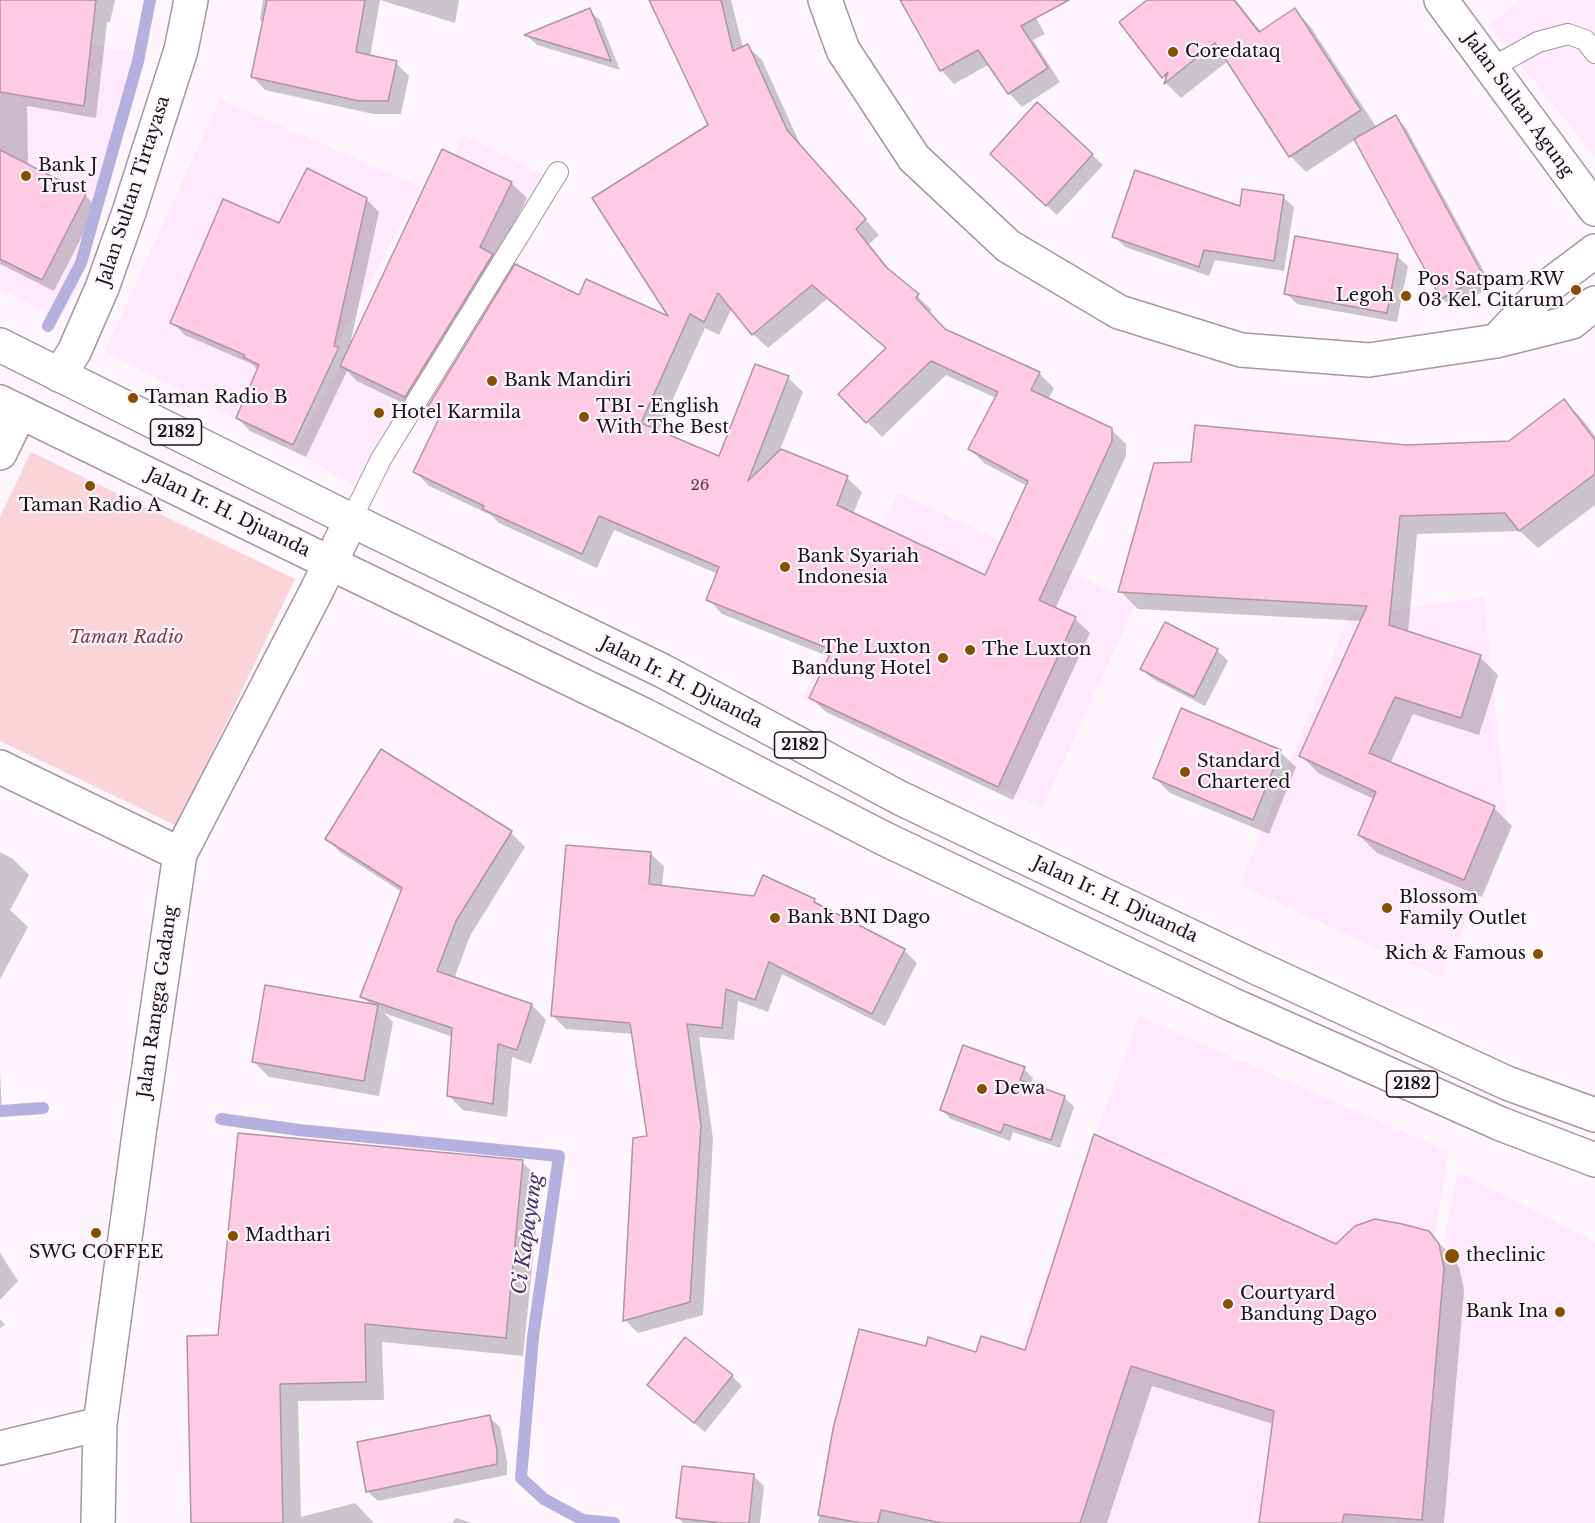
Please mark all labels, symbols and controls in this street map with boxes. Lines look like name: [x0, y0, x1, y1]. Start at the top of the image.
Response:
street label: Jalan Sultan Agung: [1458, 28, 1578, 182]
place label: Coredataq: [1185, 41, 1281, 63]
marker: Coredataq: [1166, 45, 1180, 59]
street label: Jalan Sultan Tirtayasa: [93, 93, 175, 289]
place label: Bank J Trust: [38, 155, 98, 198]
marker: Bank J Trust: [19, 169, 33, 183]
place label: Pos Satpam RW 03 Kel. Citarum: [1417, 269, 1564, 312]
marker: Pos Satpam RW 03 Kel. Citarum: [1569, 283, 1583, 297]
place label: Legoh: [1336, 285, 1394, 307]
marker: Legoh: [1399, 289, 1413, 303]
place label: Bank Mandiri: [504, 370, 631, 392]
marker: Bank Mandiri: [485, 374, 499, 388]
place label: Taman Radio B: [145, 387, 288, 409]
marker: Taman Radio B: [126, 391, 140, 405]
place label: TBI - English With The Best: [596, 396, 729, 438]
place label: Hotel Karmila: [391, 402, 521, 424]
marker: Hotel Karmila: [372, 406, 386, 420]
marker: TBI - English With The Best: [577, 410, 591, 424]
road number: 2182: [150, 419, 201, 445]
street label: Jalan Ir. H. Djuanda: [143, 464, 313, 562]
house number: 26: [691, 477, 709, 495]
marker: Taman Radio A: [83, 479, 97, 493]
place label: Taman Radio A: [19, 495, 161, 517]
place label: Bank Syariah Indonesia: [797, 546, 919, 588]
marker: Bank Syariah Indonesia: [778, 560, 792, 574]
park label: Taman Radio: [69, 627, 183, 649]
street label: Jalan Ir. H. Djuanda: [596, 633, 766, 733]
place label: The Luxton Bandung Hotel: [791, 637, 931, 680]
place label: The Luxton: [982, 639, 1091, 661]
marker: The Luxton: [963, 643, 977, 657]
marker: The Luxton Bandung Hotel: [936, 651, 950, 665]
road number: 2182: [774, 732, 826, 758]
place label: Standard Chartered: [1197, 751, 1290, 794]
marker: Standard Chartered: [1178, 765, 1192, 779]
street label: Jalan Ir. H. Djuanda: [1029, 852, 1201, 948]
place label: Blossom Family Outlet: [1399, 887, 1527, 930]
marker: Blossom Family Outlet: [1380, 901, 1394, 915]
street label: Jalan Rangga Gadang: [134, 904, 182, 1100]
place label: Bank BNI Dago: [787, 907, 930, 929]
marker: Bank BNI Dago: [768, 911, 782, 925]
place label: Rich & Famous: [1385, 943, 1526, 965]
marker: Rich & Famous: [1531, 947, 1545, 961]
road number: 2182: [1386, 1071, 1438, 1097]
place label: Dewa: [994, 1078, 1045, 1100]
marker: Dewa: [975, 1082, 989, 1096]
water label: Ci Kapayang: [508, 1172, 548, 1296]
place label: Madthari: [245, 1225, 331, 1247]
marker: SWG COFFEE: [89, 1226, 103, 1240]
marker: Madthari: [226, 1229, 240, 1243]
place label: SWG COFFEE: [29, 1242, 163, 1264]
place label: theclinic: [1466, 1245, 1545, 1267]
marker: theclinic: [1443, 1247, 1461, 1265]
place label: Courtyard Bandung Dago: [1240, 1283, 1377, 1326]
marker: Courtyard Bandung Dago: [1221, 1297, 1235, 1311]
place label: Bank Ina: [1466, 1301, 1548, 1323]
marker: Bank Ina: [1553, 1305, 1567, 1319]

